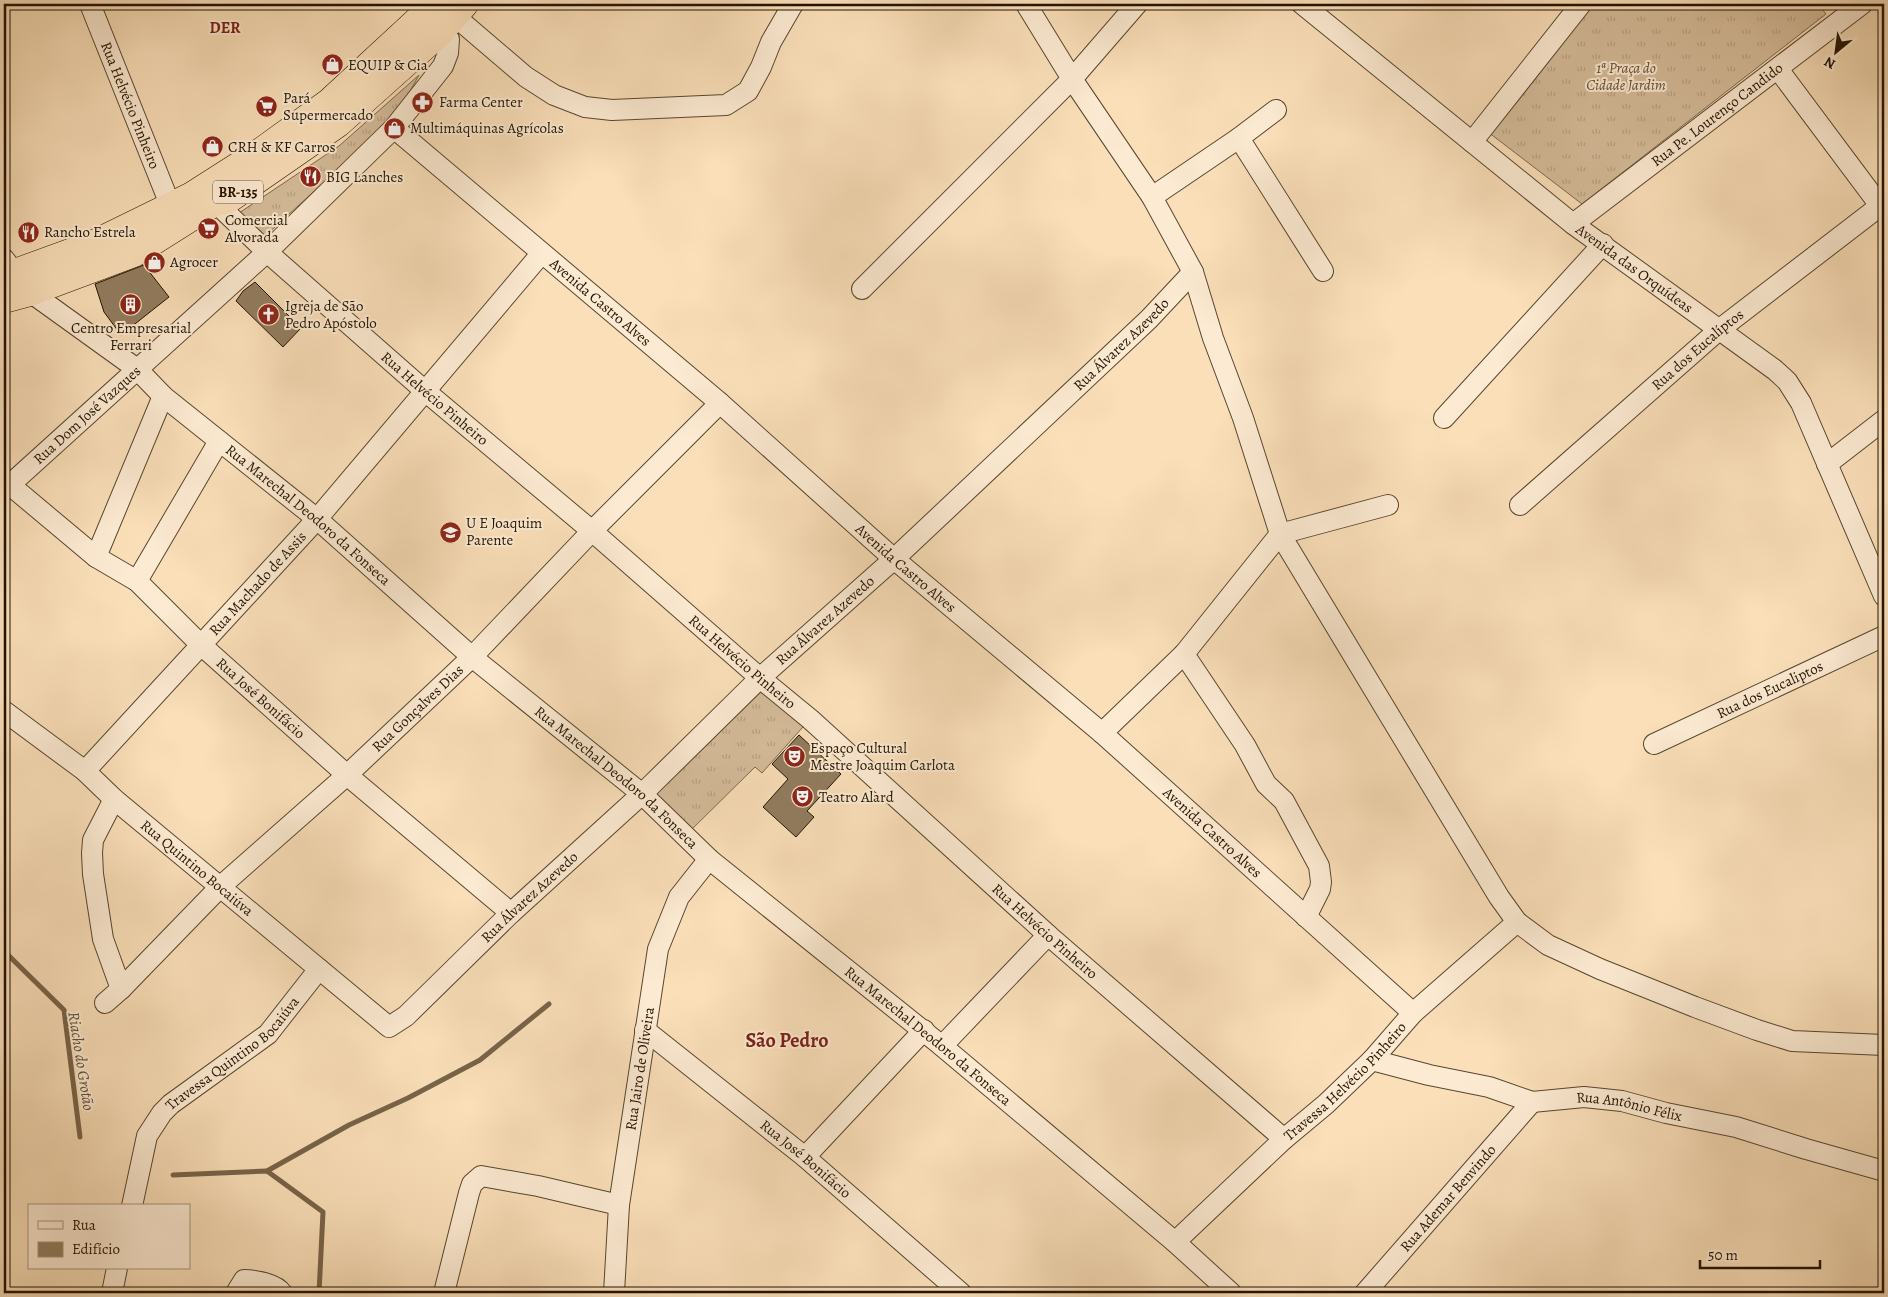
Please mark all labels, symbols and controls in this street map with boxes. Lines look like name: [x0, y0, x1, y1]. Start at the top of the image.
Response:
district label: DER: [210, 17, 241, 39]
north arrow: [1810, 28, 1860, 78]
street label: Rua Helvécio Pinheiro: [96, 39, 165, 172]
text: N: [1821, 52, 1839, 74]
shop icon: EQUIP & Cia: [320, 53, 344, 77]
place label: EQUIP & Cia: [348, 55, 428, 75]
park label: 1ª Praça do Cidade Jardim: [1586, 58, 1666, 95]
street label: Rua Pe. Lourenço Candido: [1647, 58, 1787, 171]
place label: Pará Supermercado: [283, 88, 373, 125]
pharmacy icon: Farma Center: [411, 90, 435, 114]
place label: Farma Center: [439, 92, 523, 112]
supermarket icon: Pará Supermercado: [255, 95, 279, 119]
shop icon: Multimáquinas Agrícolas: [382, 116, 406, 140]
place label: Multimáquinas Agrícolas: [410, 118, 564, 138]
shop icon: CRH & KF Carros: [200, 135, 224, 159]
place label: CRH & KF Carros: [228, 137, 336, 157]
restaurant icon: BIG Lanches: [298, 165, 322, 189]
place label: BIG Lanches: [326, 167, 403, 187]
road number: BR-135: [213, 180, 263, 203]
place label: Comercial Alvorada: [224, 210, 288, 247]
supermarket icon: Comercial Alvorada: [197, 217, 221, 241]
street label: Avenida das Orquídeas: [1571, 219, 1697, 318]
restaurant icon: Rancho Estrela: [16, 220, 40, 244]
place label: Rancho Estrela: [44, 222, 136, 242]
shop icon: Agrocer: [142, 250, 166, 274]
place label: Agrocer: [169, 252, 218, 272]
street label: Avenida Castro Alves: [545, 253, 655, 351]
building icon: Centro Empresarial Ferrari: [119, 293, 143, 317]
street label: Rua Álvarez Azevedo: [1069, 294, 1174, 395]
place label: Igreja de São Pedro Apóstolo: [285, 296, 377, 333]
church icon: Igreja de São Pedro Apóstolo: [257, 303, 281, 327]
street label: Rua dos Eucalíptos: [1647, 304, 1748, 395]
place label: Centro Empresarial Ferrari: [71, 318, 191, 355]
street label: Rua Helvécio Pinheiro: [377, 347, 493, 450]
street label: Rua Dom José Vazques: [29, 361, 145, 469]
street label: Rua Marechal Deodoro da Fonseca: [221, 440, 395, 590]
place label: U E Joaquim Parente: [466, 513, 543, 550]
street label: Avenida Castro Alves: [850, 518, 960, 617]
school or university icon: U E Joaquim Parente: [438, 520, 462, 544]
street label: Rua Machado de Assis: [205, 527, 311, 640]
street label: Rua Álvarez Azevedo: [771, 571, 879, 670]
street label: Rua Helvécio Pinheiro: [685, 610, 800, 713]
street label: Rua José Bonifácio: [212, 653, 309, 743]
street label: Rua dos Eucaliptos: [1713, 656, 1826, 723]
street label: Rua Gonçalves Dias: [368, 660, 468, 756]
street label: Rua Marechal Deodoro da Fonseca: [530, 701, 703, 853]
place label: Espaço Cultural Mestre Joaquim Carlota: [810, 738, 955, 775]
theatre icon: Espaço Cultural Mestre Joaquim Carlota: [782, 745, 806, 769]
street label: Avenida Castro Alves: [1158, 782, 1266, 882]
theatre icon: Teatro Alard: [791, 785, 815, 809]
place label: Teatro Alard: [819, 787, 895, 807]
street label: Rua Quintino Bocaiúva: [136, 815, 258, 921]
street label: Rua Álvarez Azevedo: [476, 847, 582, 947]
street label: Rua Helvécio Pinheiro: [988, 879, 1102, 983]
street label: Rua Marechal Deodoro da Fonseca: [840, 962, 1015, 1110]
street label: Travessa Quintino Bocaiúva: [161, 992, 304, 1114]
street label: Rua Jairo de Oliveira: [620, 1006, 659, 1132]
water label: Riacho do Grotão: [62, 1010, 100, 1112]
street label: Travessa Helvécio Pinheiro: [1279, 1018, 1411, 1145]
district label: São Pedro: [745, 1027, 829, 1054]
street label: Rua Antônio Félix: [1575, 1087, 1684, 1126]
street label: Rua José Bonifácio: [756, 1115, 855, 1203]
street label: Rua Ademar Benvindo: [1395, 1140, 1500, 1256]
legend: [28, 1204, 190, 1270]
text: Rua: [72, 1215, 96, 1235]
scale bar: [1700, 1237, 1820, 1269]
text: Edifício: [72, 1239, 120, 1259]
text: 50 m: [1708, 1245, 1738, 1265]

